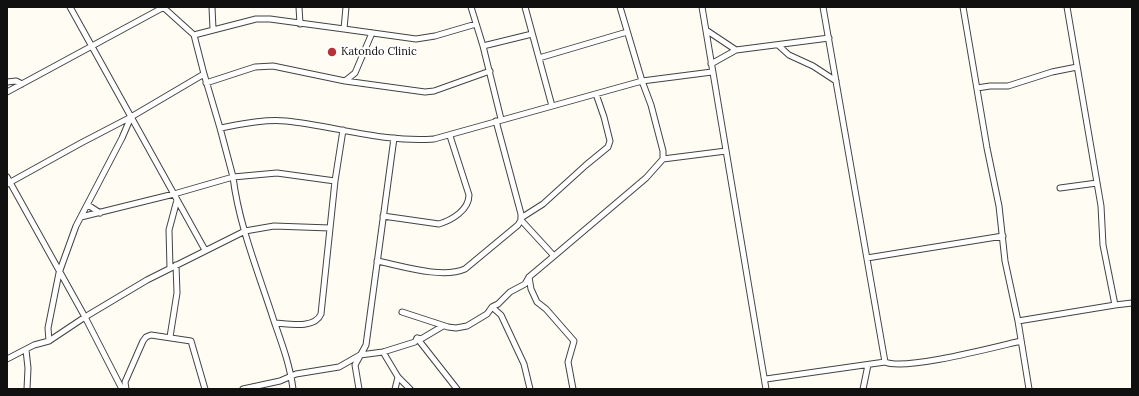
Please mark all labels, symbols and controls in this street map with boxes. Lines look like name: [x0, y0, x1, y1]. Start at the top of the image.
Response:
place label: Katondo Clinic: [341, 45, 417, 59]
marker: Katondo Clinic: [326, 46, 338, 58]

